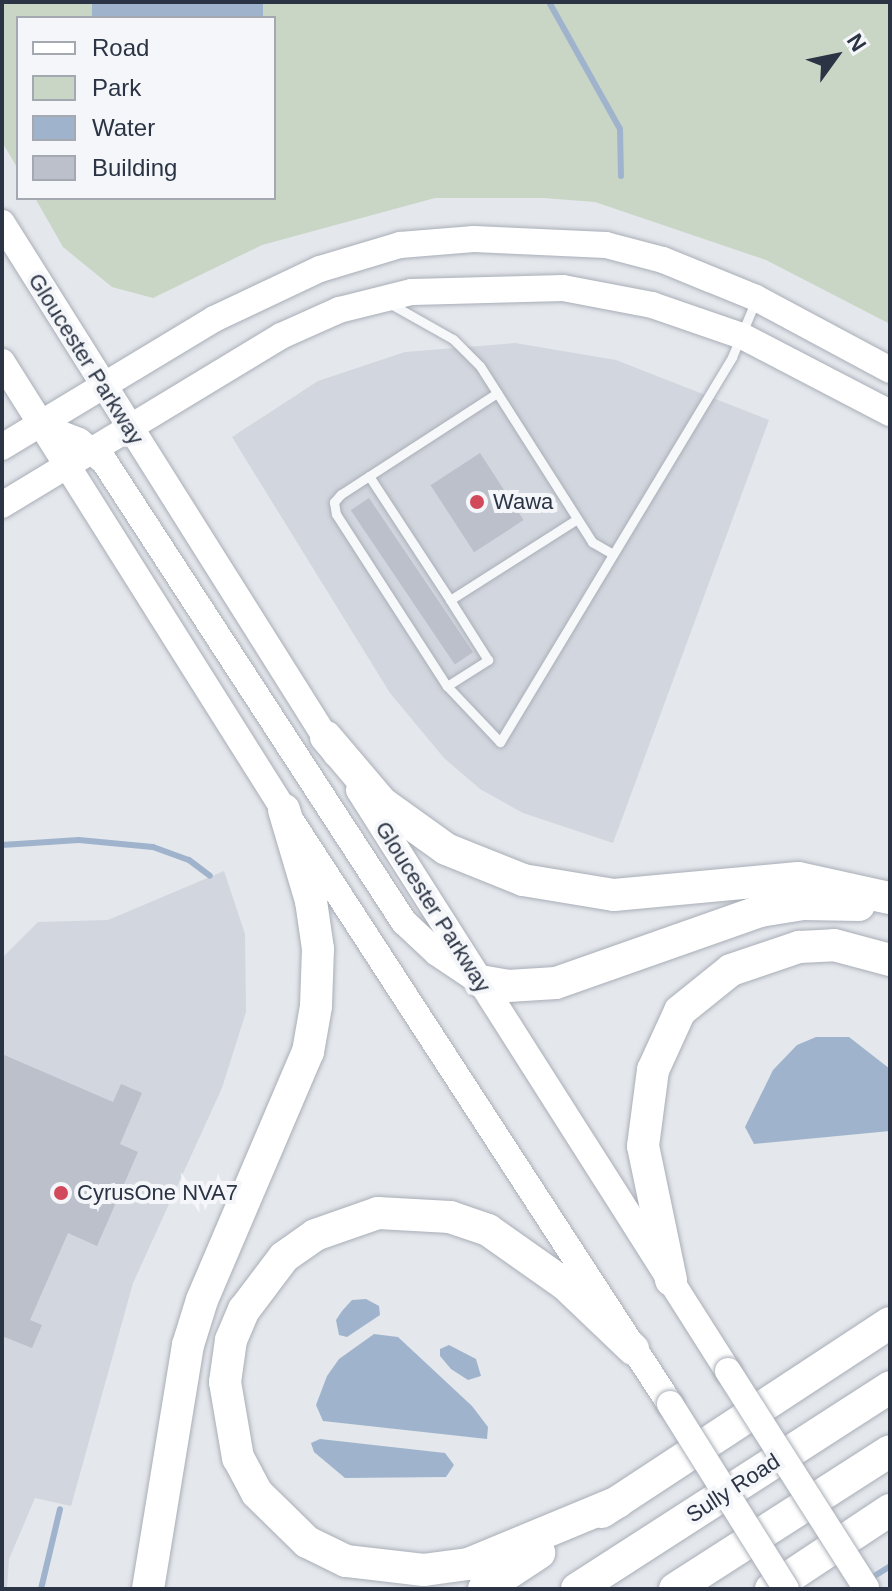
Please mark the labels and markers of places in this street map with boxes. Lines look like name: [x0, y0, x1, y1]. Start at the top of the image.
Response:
place label: Wawa: [493, 489, 553, 515]
marker: Wawa: [468, 493, 486, 511]
place label: CyrusOne NVA7: [77, 1180, 238, 1206]
marker: CyrusOne NVA7: [52, 1184, 70, 1202]

